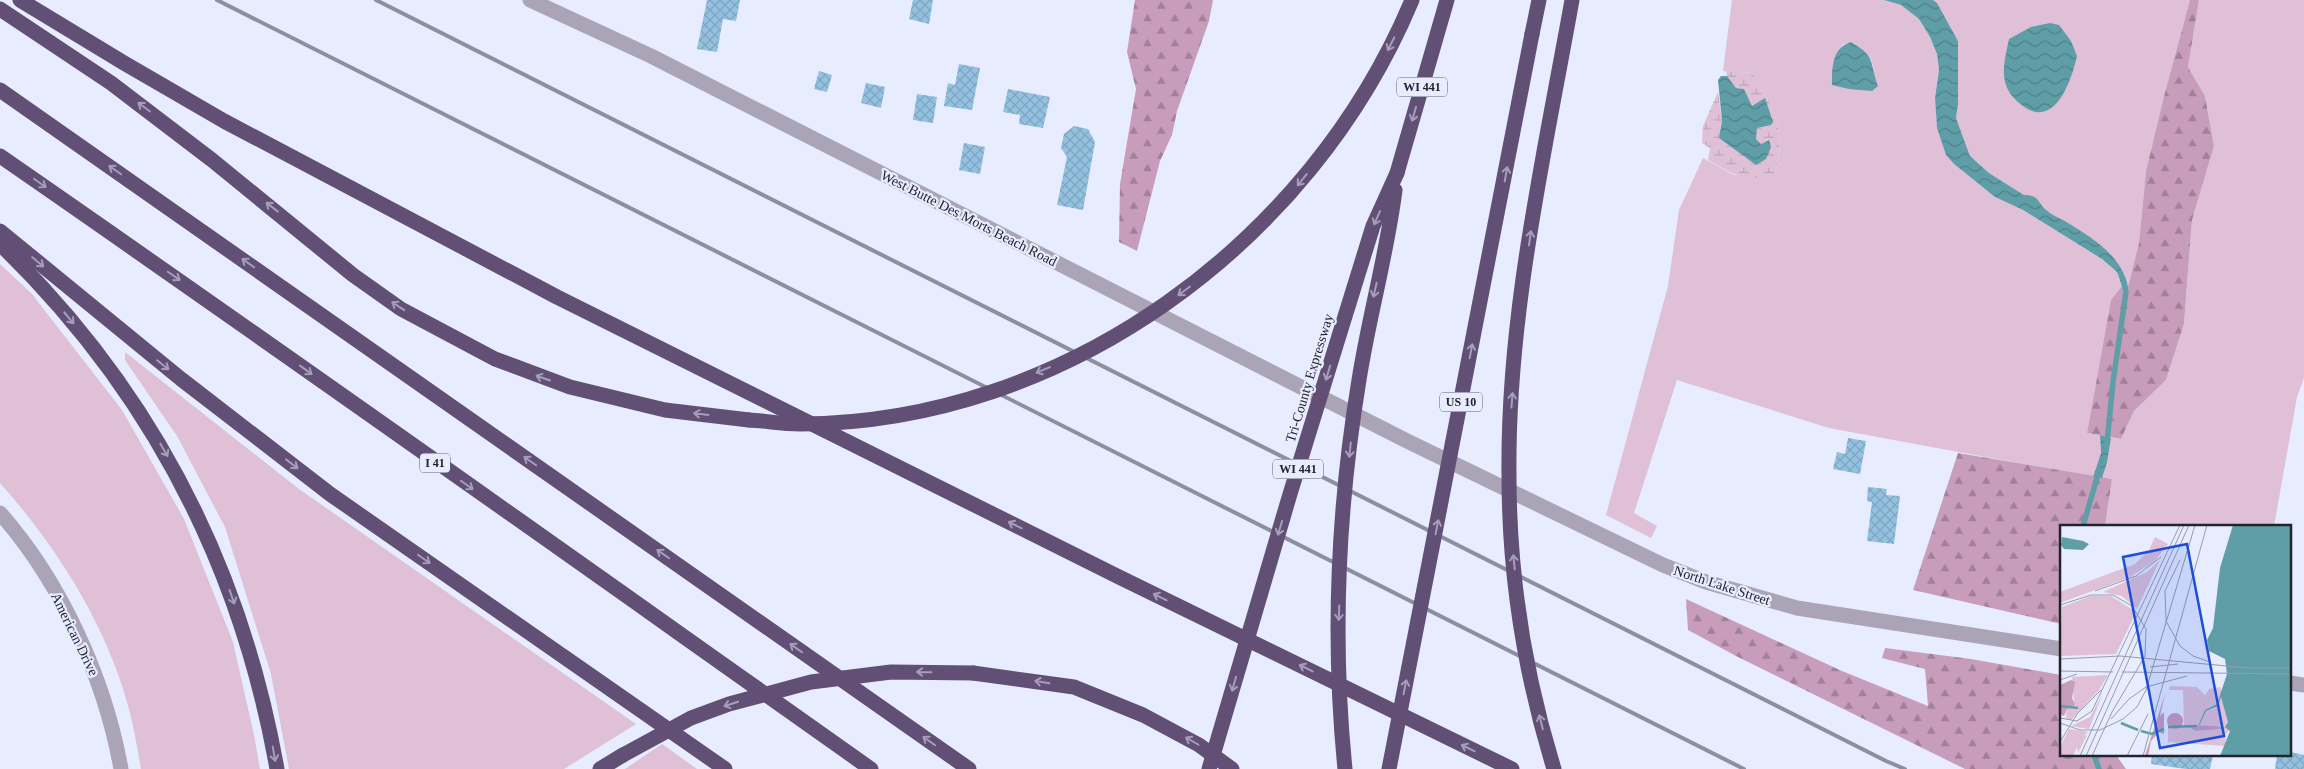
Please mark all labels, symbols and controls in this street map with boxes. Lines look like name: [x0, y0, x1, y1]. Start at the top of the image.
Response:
one-way arrow: [1386, 36, 1395, 51]
road number: WI 441: [1397, 77, 1447, 96]
one-way arrow: [137, 102, 151, 112]
one-way arrow: [1408, 106, 1418, 122]
one-way arrow: [108, 165, 122, 175]
street label: West Butte Des Morts Beach Road: [878, 167, 1059, 269]
one-way arrow: [1502, 167, 1512, 183]
one-way arrow: [1297, 173, 1308, 186]
one-way arrow: [33, 178, 47, 188]
one-way arrow: [266, 202, 279, 213]
one-way arrow: [1371, 210, 1381, 225]
one-way arrow: [1525, 231, 1535, 247]
one-way arrow: [31, 256, 44, 267]
one-way arrow: [241, 258, 255, 268]
one-way arrow: [167, 271, 181, 281]
one-way arrow: [1370, 282, 1379, 298]
one-way arrow: [1178, 285, 1191, 296]
one-way arrow: [391, 301, 405, 311]
one-way arrow: [64, 311, 75, 324]
street label: Tri-County Expressway: [1283, 312, 1336, 444]
one-way arrow: [1467, 343, 1477, 359]
one-way arrow: [156, 359, 169, 370]
one-way arrow: [1322, 364, 1332, 380]
one-way arrow: [299, 365, 313, 375]
one-way arrow: [1036, 366, 1051, 376]
one-way arrow: [536, 373, 551, 382]
road number: US 10: [1440, 392, 1482, 412]
one-way arrow: [1507, 392, 1516, 408]
one-way arrow: [693, 409, 709, 419]
one-way arrow: [159, 442, 169, 457]
one-way arrow: [1345, 442, 1355, 458]
road number: I 41: [420, 453, 450, 472]
one-way arrow: [523, 456, 537, 466]
one-way arrow: [285, 459, 299, 469]
road number: WI 441: [1273, 459, 1323, 478]
one-way arrow: [460, 480, 474, 490]
one-way arrow: [1007, 520, 1022, 530]
one-way arrow: [1275, 520, 1285, 536]
one-way arrow: [1432, 520, 1442, 536]
inset map: [2060, 525, 2292, 756]
one-way arrow: [656, 549, 670, 559]
one-way arrow: [417, 554, 431, 564]
one-way arrow: [1509, 554, 1519, 570]
street label: North Lake Street: [1672, 563, 1772, 608]
one-way arrow: [228, 589, 237, 605]
street label: American Drive: [48, 590, 101, 678]
one-way arrow: [1153, 592, 1168, 601]
one-way arrow: [1335, 604, 1344, 620]
one-way arrow: [790, 643, 804, 653]
one-way arrow: [1299, 663, 1314, 672]
one-way arrow: [917, 667, 933, 677]
one-way arrow: [1229, 676, 1239, 692]
one-way arrow: [1035, 677, 1051, 687]
one-way arrow: [1401, 679, 1411, 695]
one-way arrow: [723, 699, 739, 709]
one-way arrow: [1536, 714, 1545, 730]
one-way arrow: [923, 736, 937, 746]
one-way arrow: [1186, 736, 1200, 746]
one-way arrow: [1460, 743, 1475, 753]
one-way arrow: [270, 745, 280, 761]

